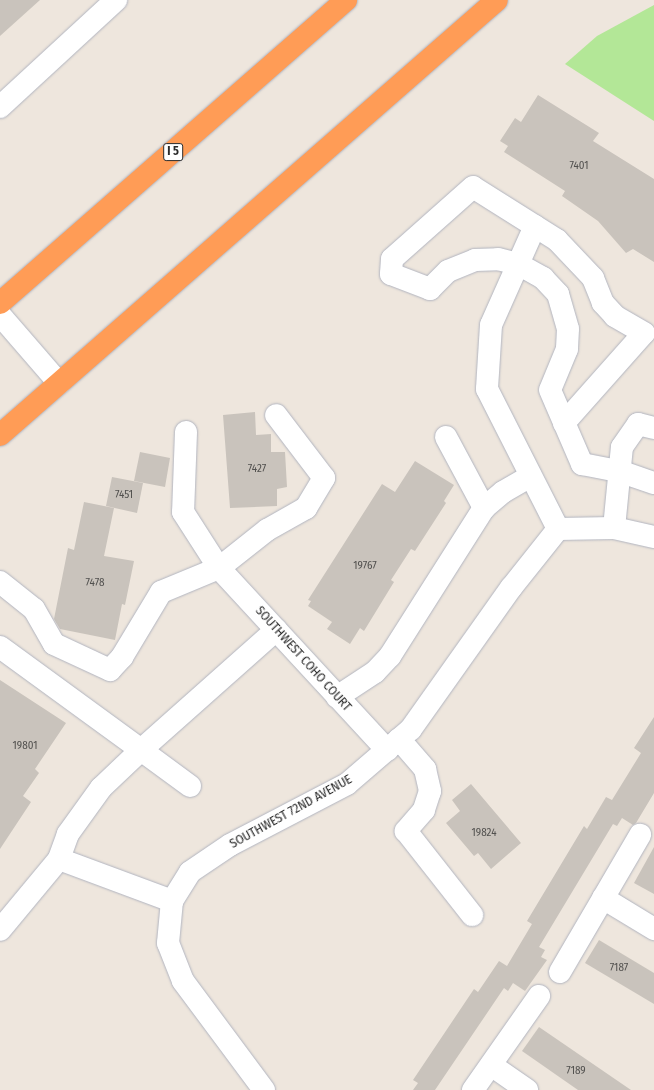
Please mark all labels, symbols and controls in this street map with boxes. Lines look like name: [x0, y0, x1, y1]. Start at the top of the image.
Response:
road number: I 5: [163, 142, 183, 162]
house number: 7401: [569, 159, 589, 173]
house number: 7427: [248, 462, 266, 476]
house number: 7451: [115, 488, 133, 502]
house number: 19767: [353, 559, 377, 573]
house number: 7478: [86, 576, 104, 590]
street label: SOUTHWEST COHO COURT: [252, 603, 354, 715]
house number: 19801: [13, 739, 37, 753]
street label: SOUTHWEST 72ND AVENUE: [227, 772, 355, 852]
house number: 19824: [471, 826, 497, 840]
house number: 7187: [610, 961, 628, 975]
house number: 7189: [566, 1064, 586, 1078]

